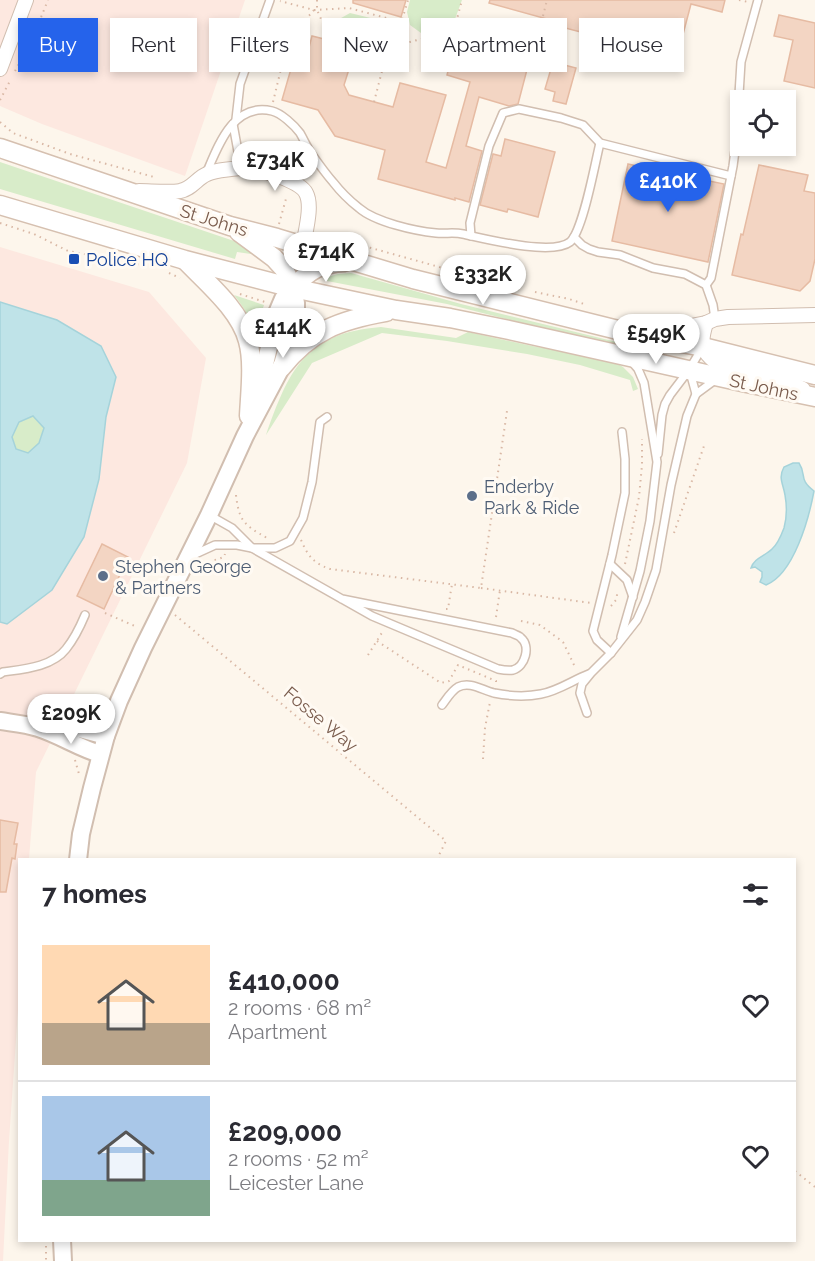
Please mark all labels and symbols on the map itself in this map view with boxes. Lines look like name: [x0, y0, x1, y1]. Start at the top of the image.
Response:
pin: £734K: [233, 141, 317, 192]
pin: £410K: [626, 162, 710, 213]
street label: St Johns: [178, 200, 251, 240]
pin: £714K: [284, 232, 368, 283]
place label: Police HQ: [86, 249, 168, 270]
marker: Police HQ: [67, 252, 81, 266]
pin: £332K: [441, 255, 525, 306]
pin: £414K: [241, 308, 325, 359]
pin: £549K: [614, 314, 698, 365]
street label: St Johns: [728, 369, 801, 405]
place label: Enderby Park & Ride: [484, 476, 580, 518]
marker: Enderby Park & Ride: [465, 489, 479, 503]
place label: Stephen George & Partners: [115, 556, 252, 598]
marker: Stephen George & Partners: [96, 569, 110, 583]
street label: Fosse Way: [280, 682, 362, 756]
pin: £209K: [29, 694, 113, 745]

